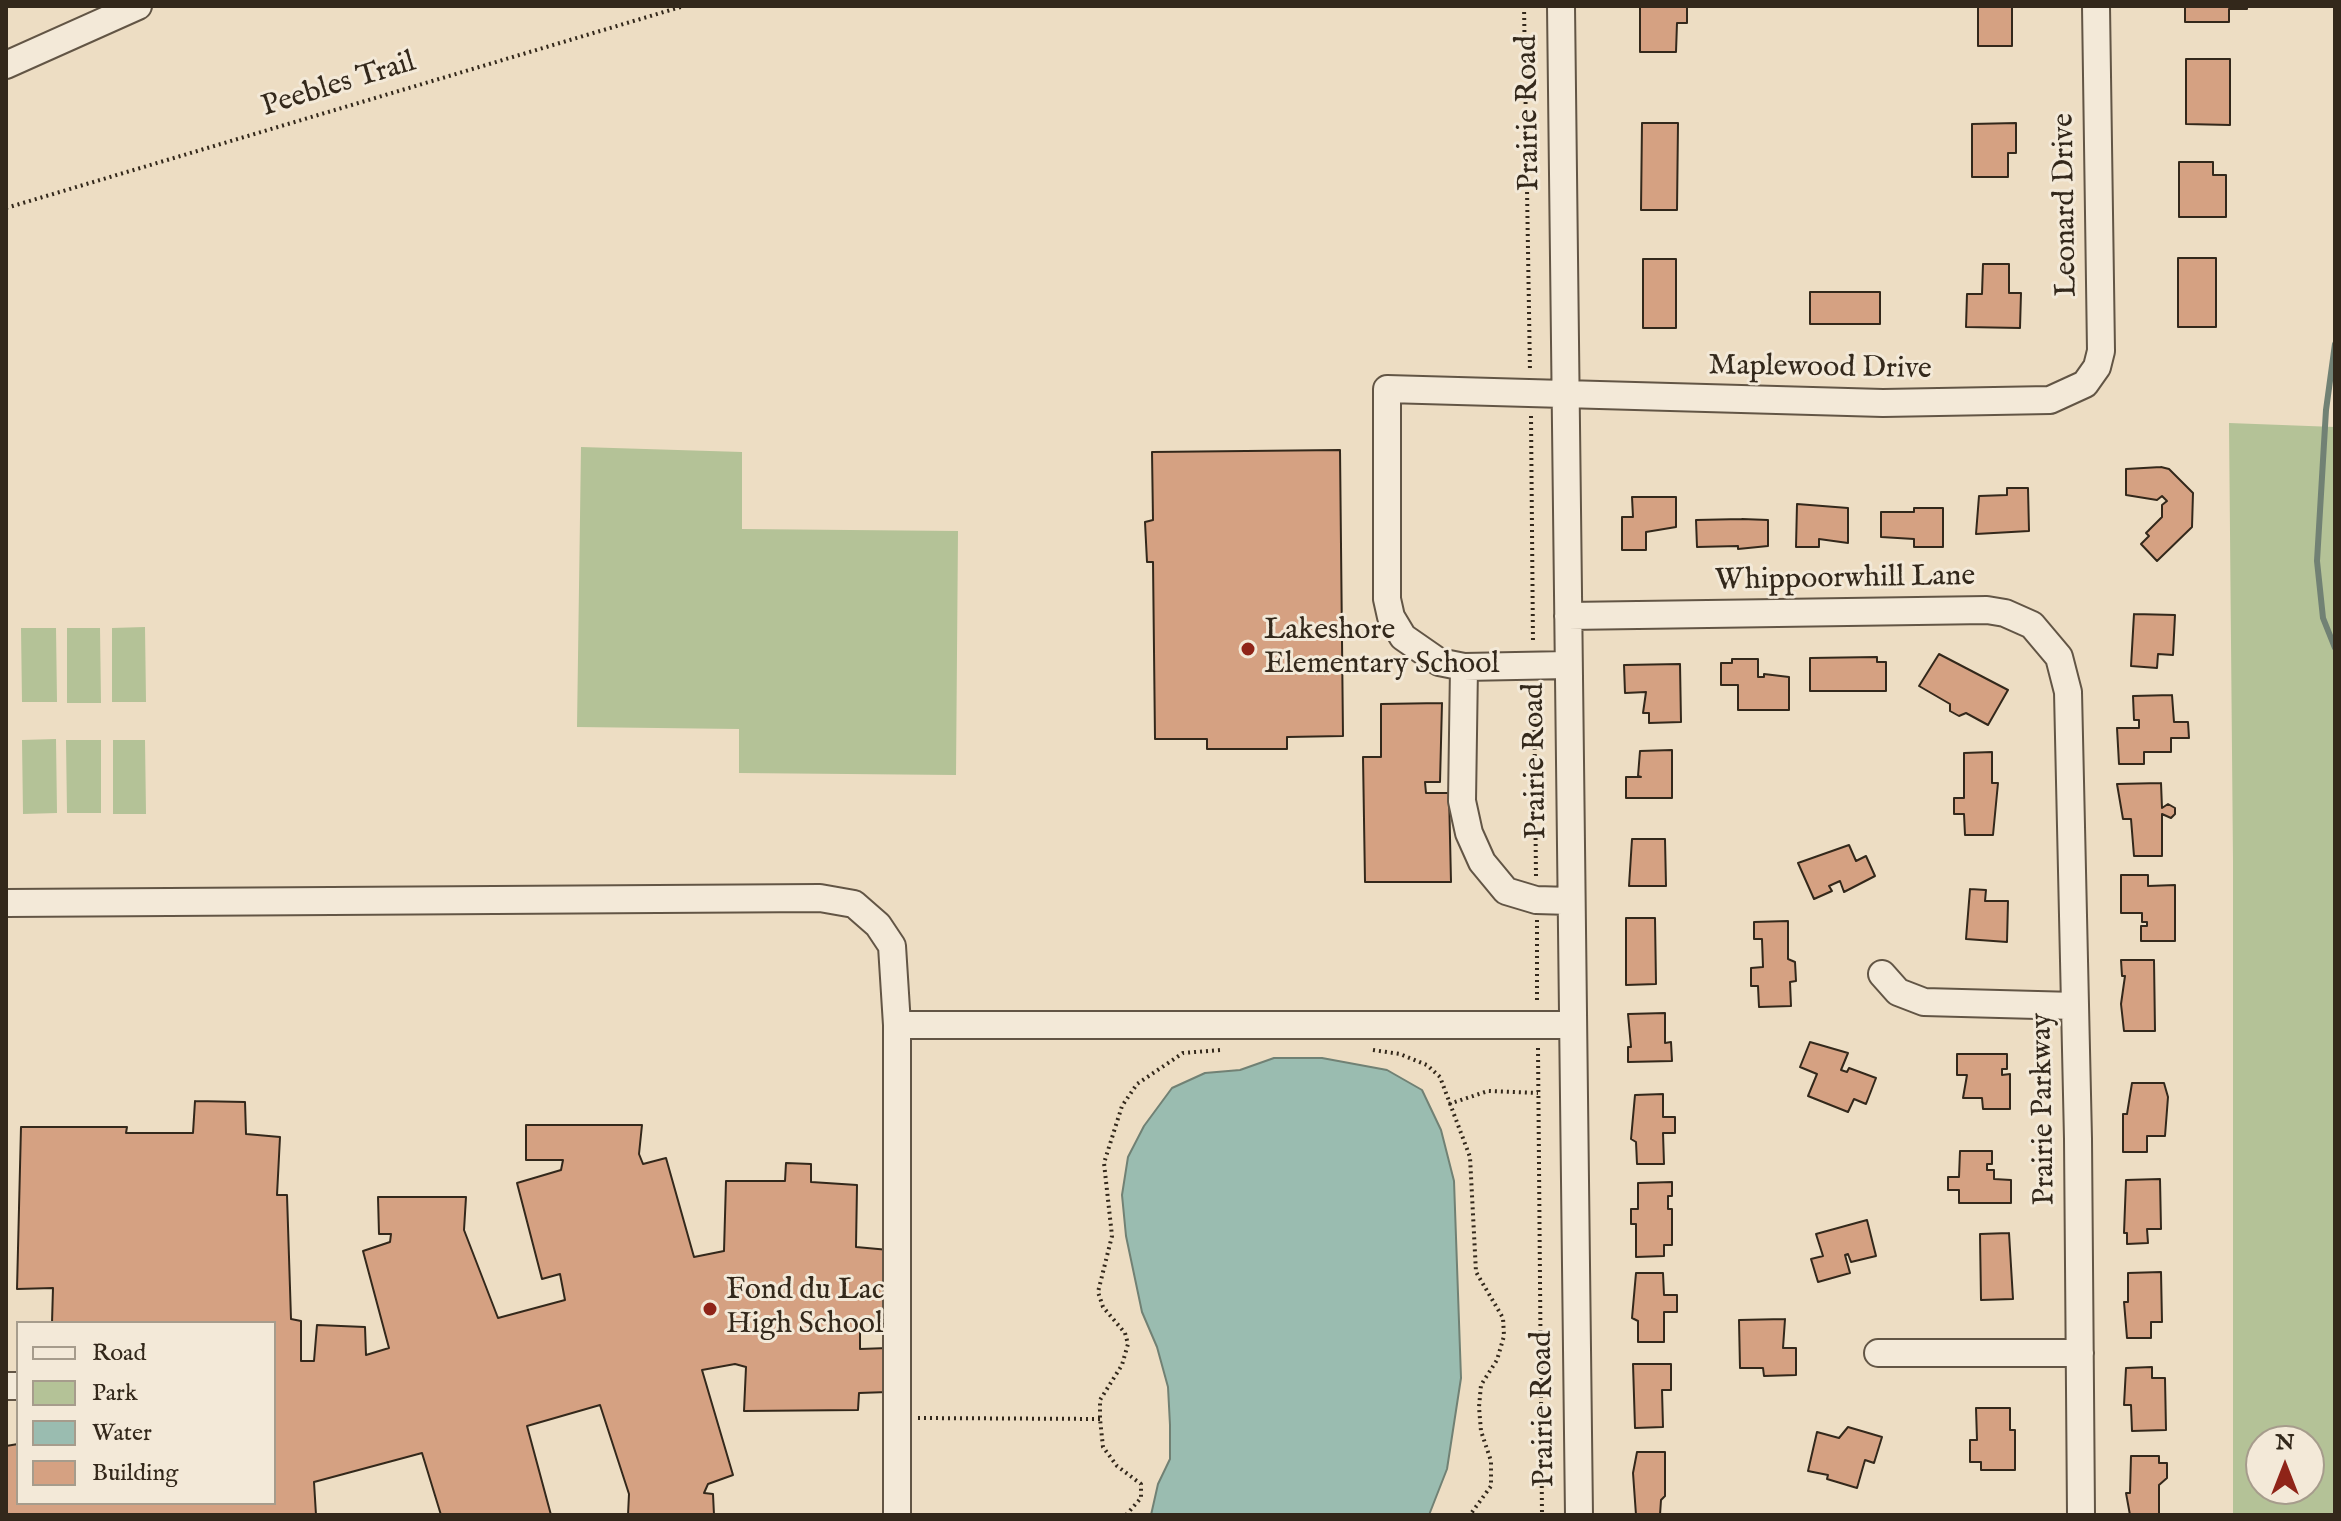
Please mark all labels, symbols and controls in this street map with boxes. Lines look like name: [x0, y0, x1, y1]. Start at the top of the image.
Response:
street label: Prairie Road: [1511, 35, 1549, 191]
street label: Peebles Trail: [258, 46, 420, 126]
street label: Leonard Drive: [2047, 113, 2087, 297]
street label: Maplewood Drive: [1708, 349, 1932, 389]
street label: Whippoorwhill Lane: [1715, 560, 1975, 600]
place label: Lakeshore Elementary School: [1264, 614, 1500, 684]
marker: Lakeshore Elementary School: [1239, 640, 1257, 658]
street label: Prairie Road: [1518, 683, 1556, 839]
street label: Prairie Parkway: [2025, 1012, 2065, 1206]
place label: Fond du Lac High School: [726, 1274, 885, 1344]
marker: Fond du Lac High School: [701, 1300, 719, 1318]
legend: [16, 1321, 276, 1505]
street label: Prairie Road: [1526, 1331, 1564, 1487]
text: Road: [92, 1338, 146, 1369]
text: Park: [92, 1378, 138, 1409]
text: Water: [92, 1418, 152, 1449]
north arrow: [2245, 1425, 2325, 1505]
text: N: [2275, 1429, 2295, 1457]
text: Building: [92, 1458, 178, 1489]

